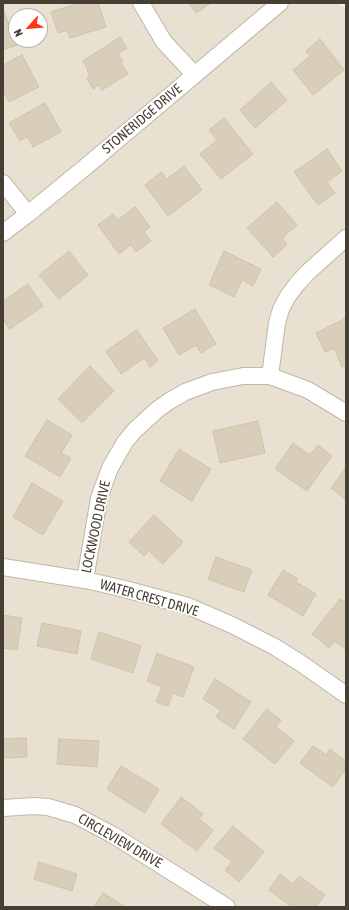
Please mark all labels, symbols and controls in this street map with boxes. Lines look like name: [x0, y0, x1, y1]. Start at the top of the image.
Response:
north arrow: [8, 8, 48, 48]
text: N: [11, 27, 25, 39]
street label: STONERIDGE DRIVE: [99, 81, 185, 157]
street label: LOCKWOOD DRIVE: [78, 479, 114, 575]
street label: WATER CREST DRIVE: [98, 576, 200, 620]
street label: CIRCLEVIEW DRIVE: [75, 810, 165, 872]

